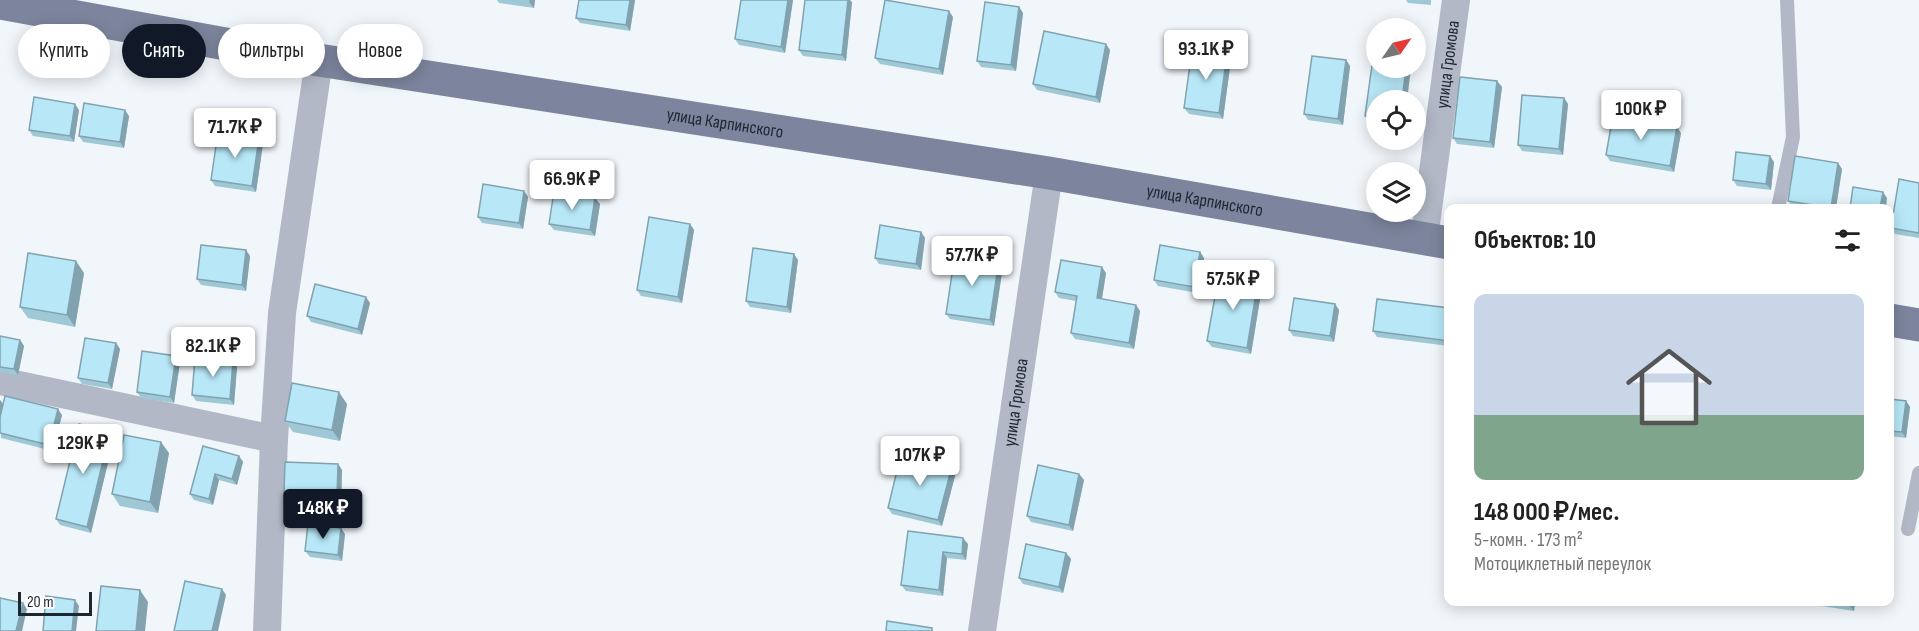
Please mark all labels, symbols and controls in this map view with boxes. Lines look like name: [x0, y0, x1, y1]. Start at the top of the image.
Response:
north arrow: [1366, 18, 1426, 78]
map controls: [1366, 18, 1426, 222]
street label: улица Громова: [1431, 19, 1464, 110]
chip: Купить: [18, 24, 110, 78]
chip: Снять: [122, 24, 206, 78]
chip: Фильтры: [218, 24, 325, 78]
chip: Новое: [337, 24, 423, 78]
pin: 93.1K ₽: [1151, 30, 1261, 81]
text: 93.1K ₽: [1178, 37, 1234, 61]
button: locate: [1366, 90, 1426, 150]
pin: 100K ₽: [1592, 90, 1690, 141]
text: 100K ₽: [1615, 97, 1667, 121]
street label: улица Карпинского: [665, 104, 785, 142]
pin: 71.7K ₽: [180, 108, 290, 159]
text: 71.7K ₽: [208, 115, 262, 139]
pin: 66.9K ₽: [517, 160, 627, 211]
button: layers: [1366, 162, 1426, 222]
text: 66.9K ₽: [544, 167, 600, 191]
street label: улица Карпинского: [1145, 180, 1265, 221]
icon: filters: [1831, 224, 1864, 257]
text: Объектов: 10: [1474, 225, 1596, 256]
pin: 57.7K ₽: [917, 236, 1027, 287]
text: 57.7K ₽: [946, 243, 998, 267]
pin: 57.5K ₽: [1178, 260, 1288, 311]
text: 57.5K ₽: [1206, 267, 1260, 291]
pin: 82.1K ₽: [158, 327, 268, 378]
icon: home: [1615, 333, 1723, 441]
text: 82.1K ₽: [185, 334, 241, 358]
street label: улица Громова: [999, 357, 1032, 448]
pin: 129K ₽: [34, 424, 132, 475]
text: 129K ₽: [58, 431, 108, 455]
pin: 107K ₽: [871, 436, 969, 487]
text: 107K ₽: [895, 443, 945, 467]
pin: 148K ₽: [274, 489, 372, 540]
text: 148K ₽: [297, 496, 349, 520]
text: 148 000 ₽/мес.: [1474, 497, 1620, 528]
text: 5-комн. · 173 m²: [1474, 528, 1583, 552]
text: Мотоциклетный переулок: [1474, 552, 1651, 576]
scale bar: [18, 589, 92, 616]
text: 20 m: [27, 593, 54, 612]

